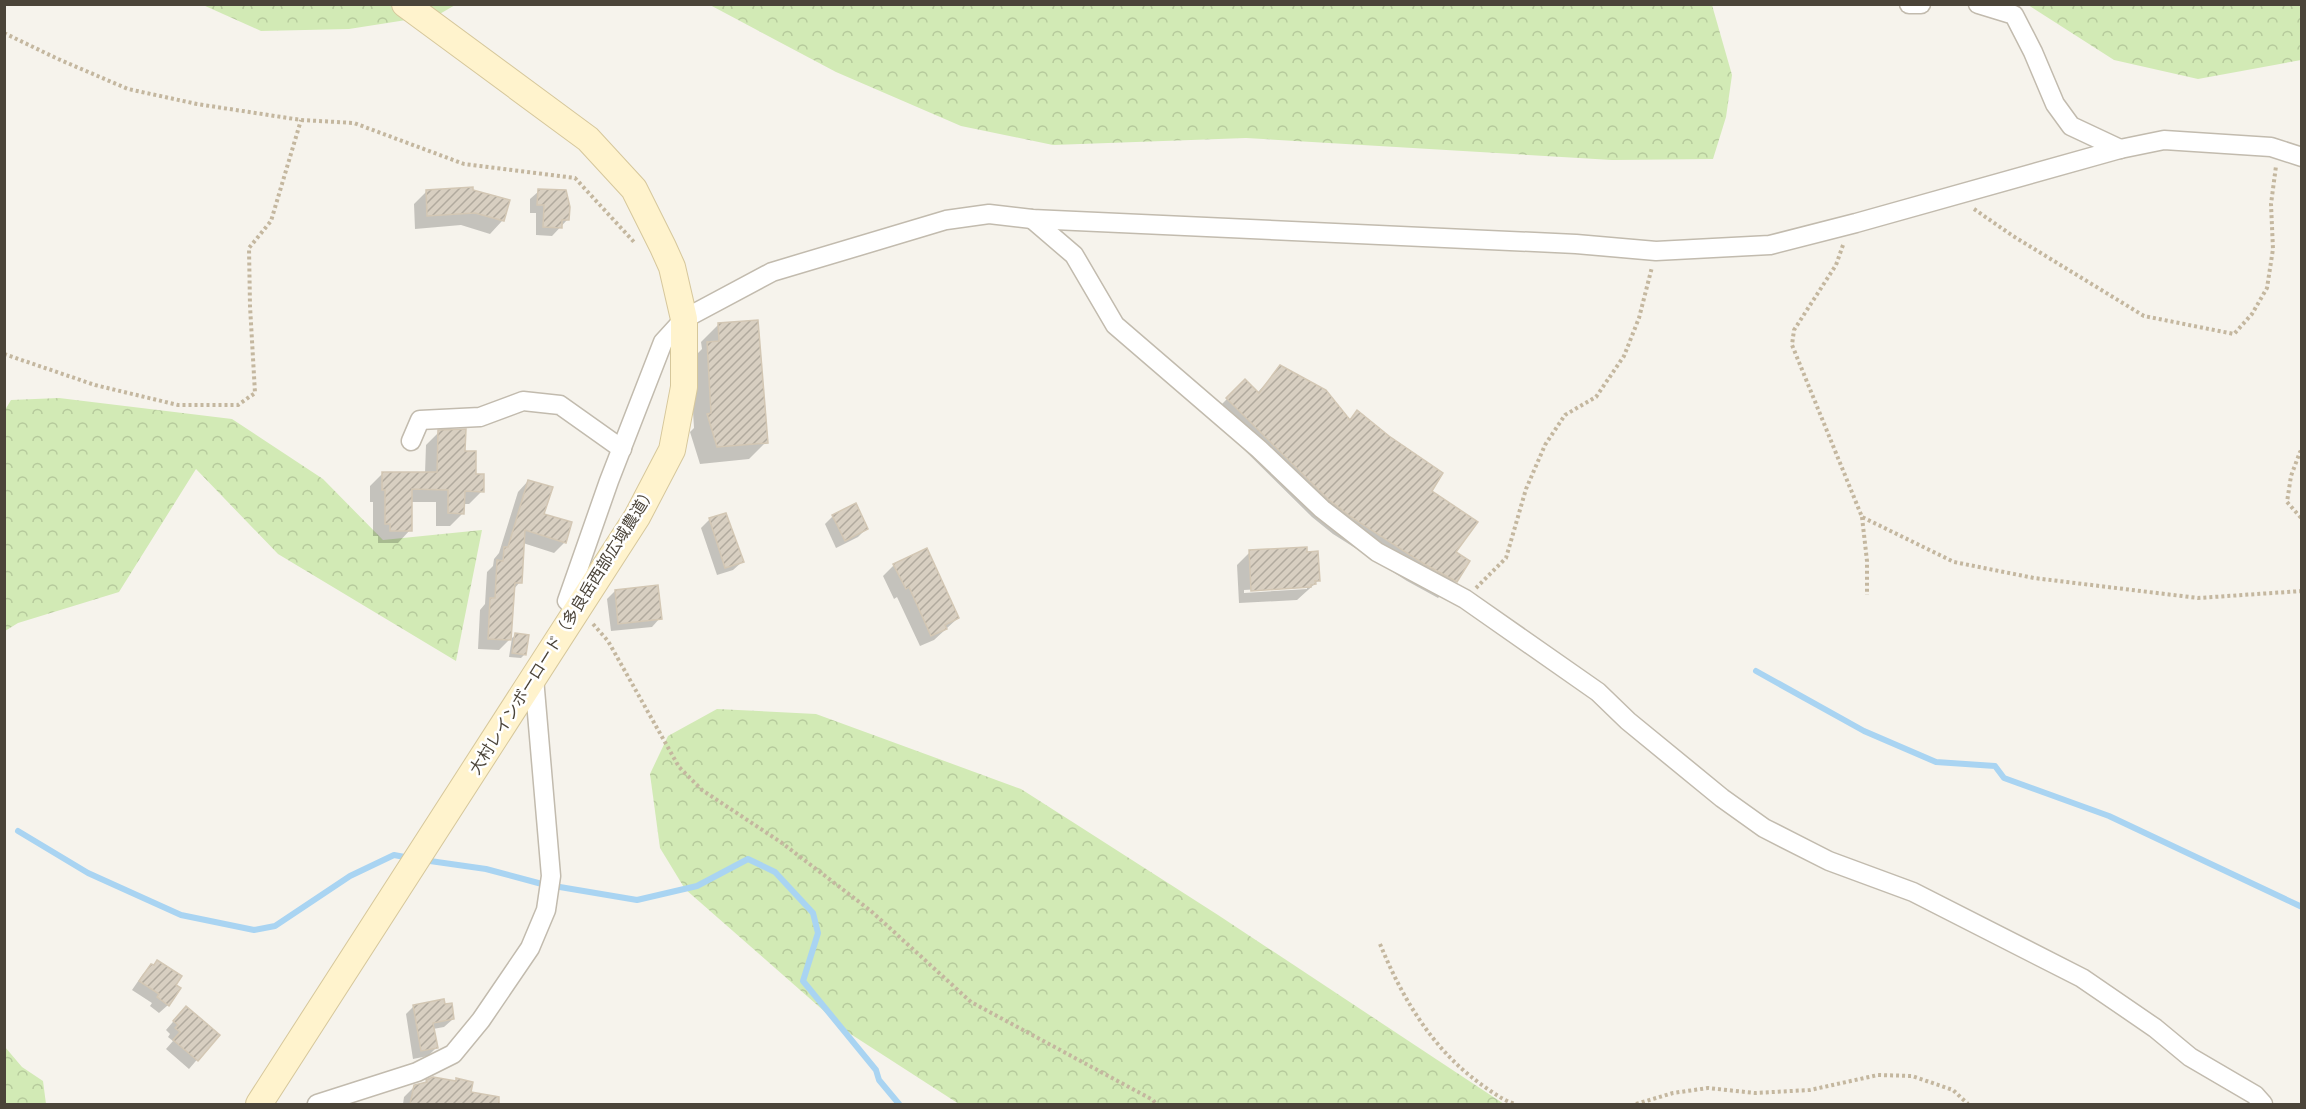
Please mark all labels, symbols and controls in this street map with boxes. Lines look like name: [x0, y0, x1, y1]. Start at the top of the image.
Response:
street label: 大村レインボーロード（多良岳西部広域農道）: [464, 482, 661, 779]

